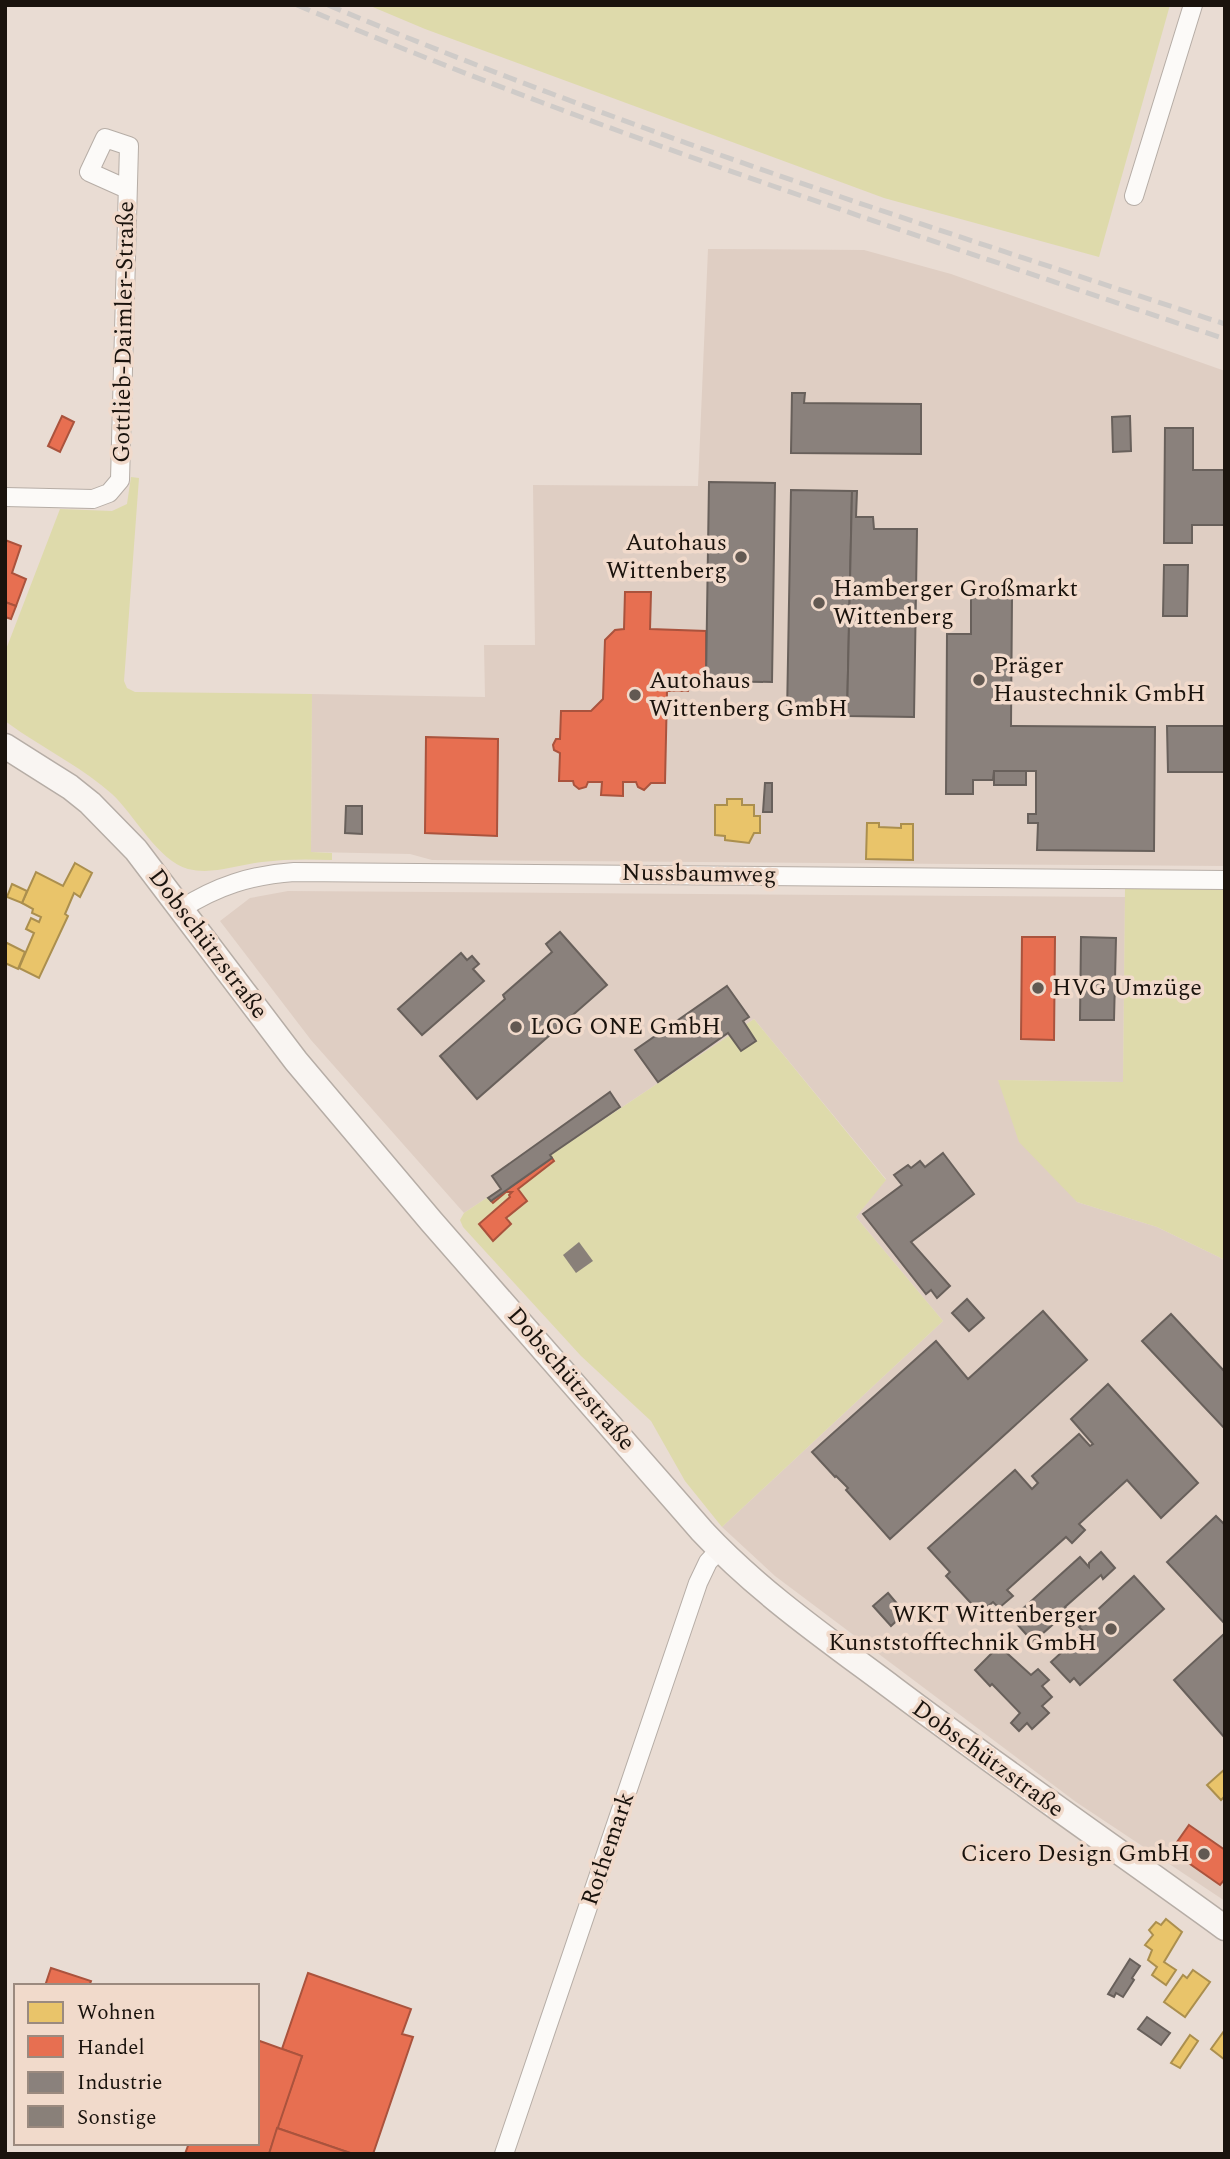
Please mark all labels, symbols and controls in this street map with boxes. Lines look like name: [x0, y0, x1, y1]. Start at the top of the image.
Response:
street label: Gottlieb-Daimler-Straße: [104, 201, 144, 463]
place label: Autohaus Wittenberg: [606, 525, 727, 589]
marker: Autohaus Wittenberg: [733, 549, 749, 565]
place label: Hamberger Großmarkt Wittenberg: [833, 571, 1078, 635]
marker: Hamberger Großmarkt Wittenberg: [811, 595, 827, 611]
place label: Präger Haustechnik GmbH: [993, 648, 1206, 712]
place label: Autohaus Wittenberg GmbH: [649, 663, 848, 727]
marker: Präger Haustechnik GmbH: [971, 672, 987, 688]
marker: Autohaus Wittenberg GmbH: [627, 687, 643, 703]
street label: Nussbaumweg: [621, 855, 777, 893]
street label: Dobschützstraße: [139, 861, 277, 1027]
place label: HVG Umzüge: [1052, 970, 1202, 1006]
marker: HVG Umzüge: [1030, 980, 1046, 996]
place label: LOG ONE GmbH: [530, 1009, 721, 1045]
marker: LOG ONE GmbH: [508, 1019, 524, 1035]
street label: Dobschützstraße: [498, 1299, 644, 1459]
place label: WKT Wittenberger Kunststofftechnik GmbH: [828, 1597, 1097, 1661]
marker: WKT Wittenberger Kunststofftechnik GmbH: [1103, 1621, 1119, 1637]
street label: Dobschützstraße: [904, 1691, 1072, 1827]
street label: Rothemark: [572, 1787, 644, 1911]
place label: Cicero Design GmbH: [961, 1836, 1190, 1872]
marker: Cicero Design GmbH: [1196, 1846, 1212, 1862]
legend: [14, 1984, 259, 2145]
text: Wohnen: [77, 1997, 155, 2029]
text: Handel: [77, 2032, 145, 2064]
text: Industrie: [77, 2067, 163, 2099]
text: Sonstige: [77, 2102, 156, 2134]

